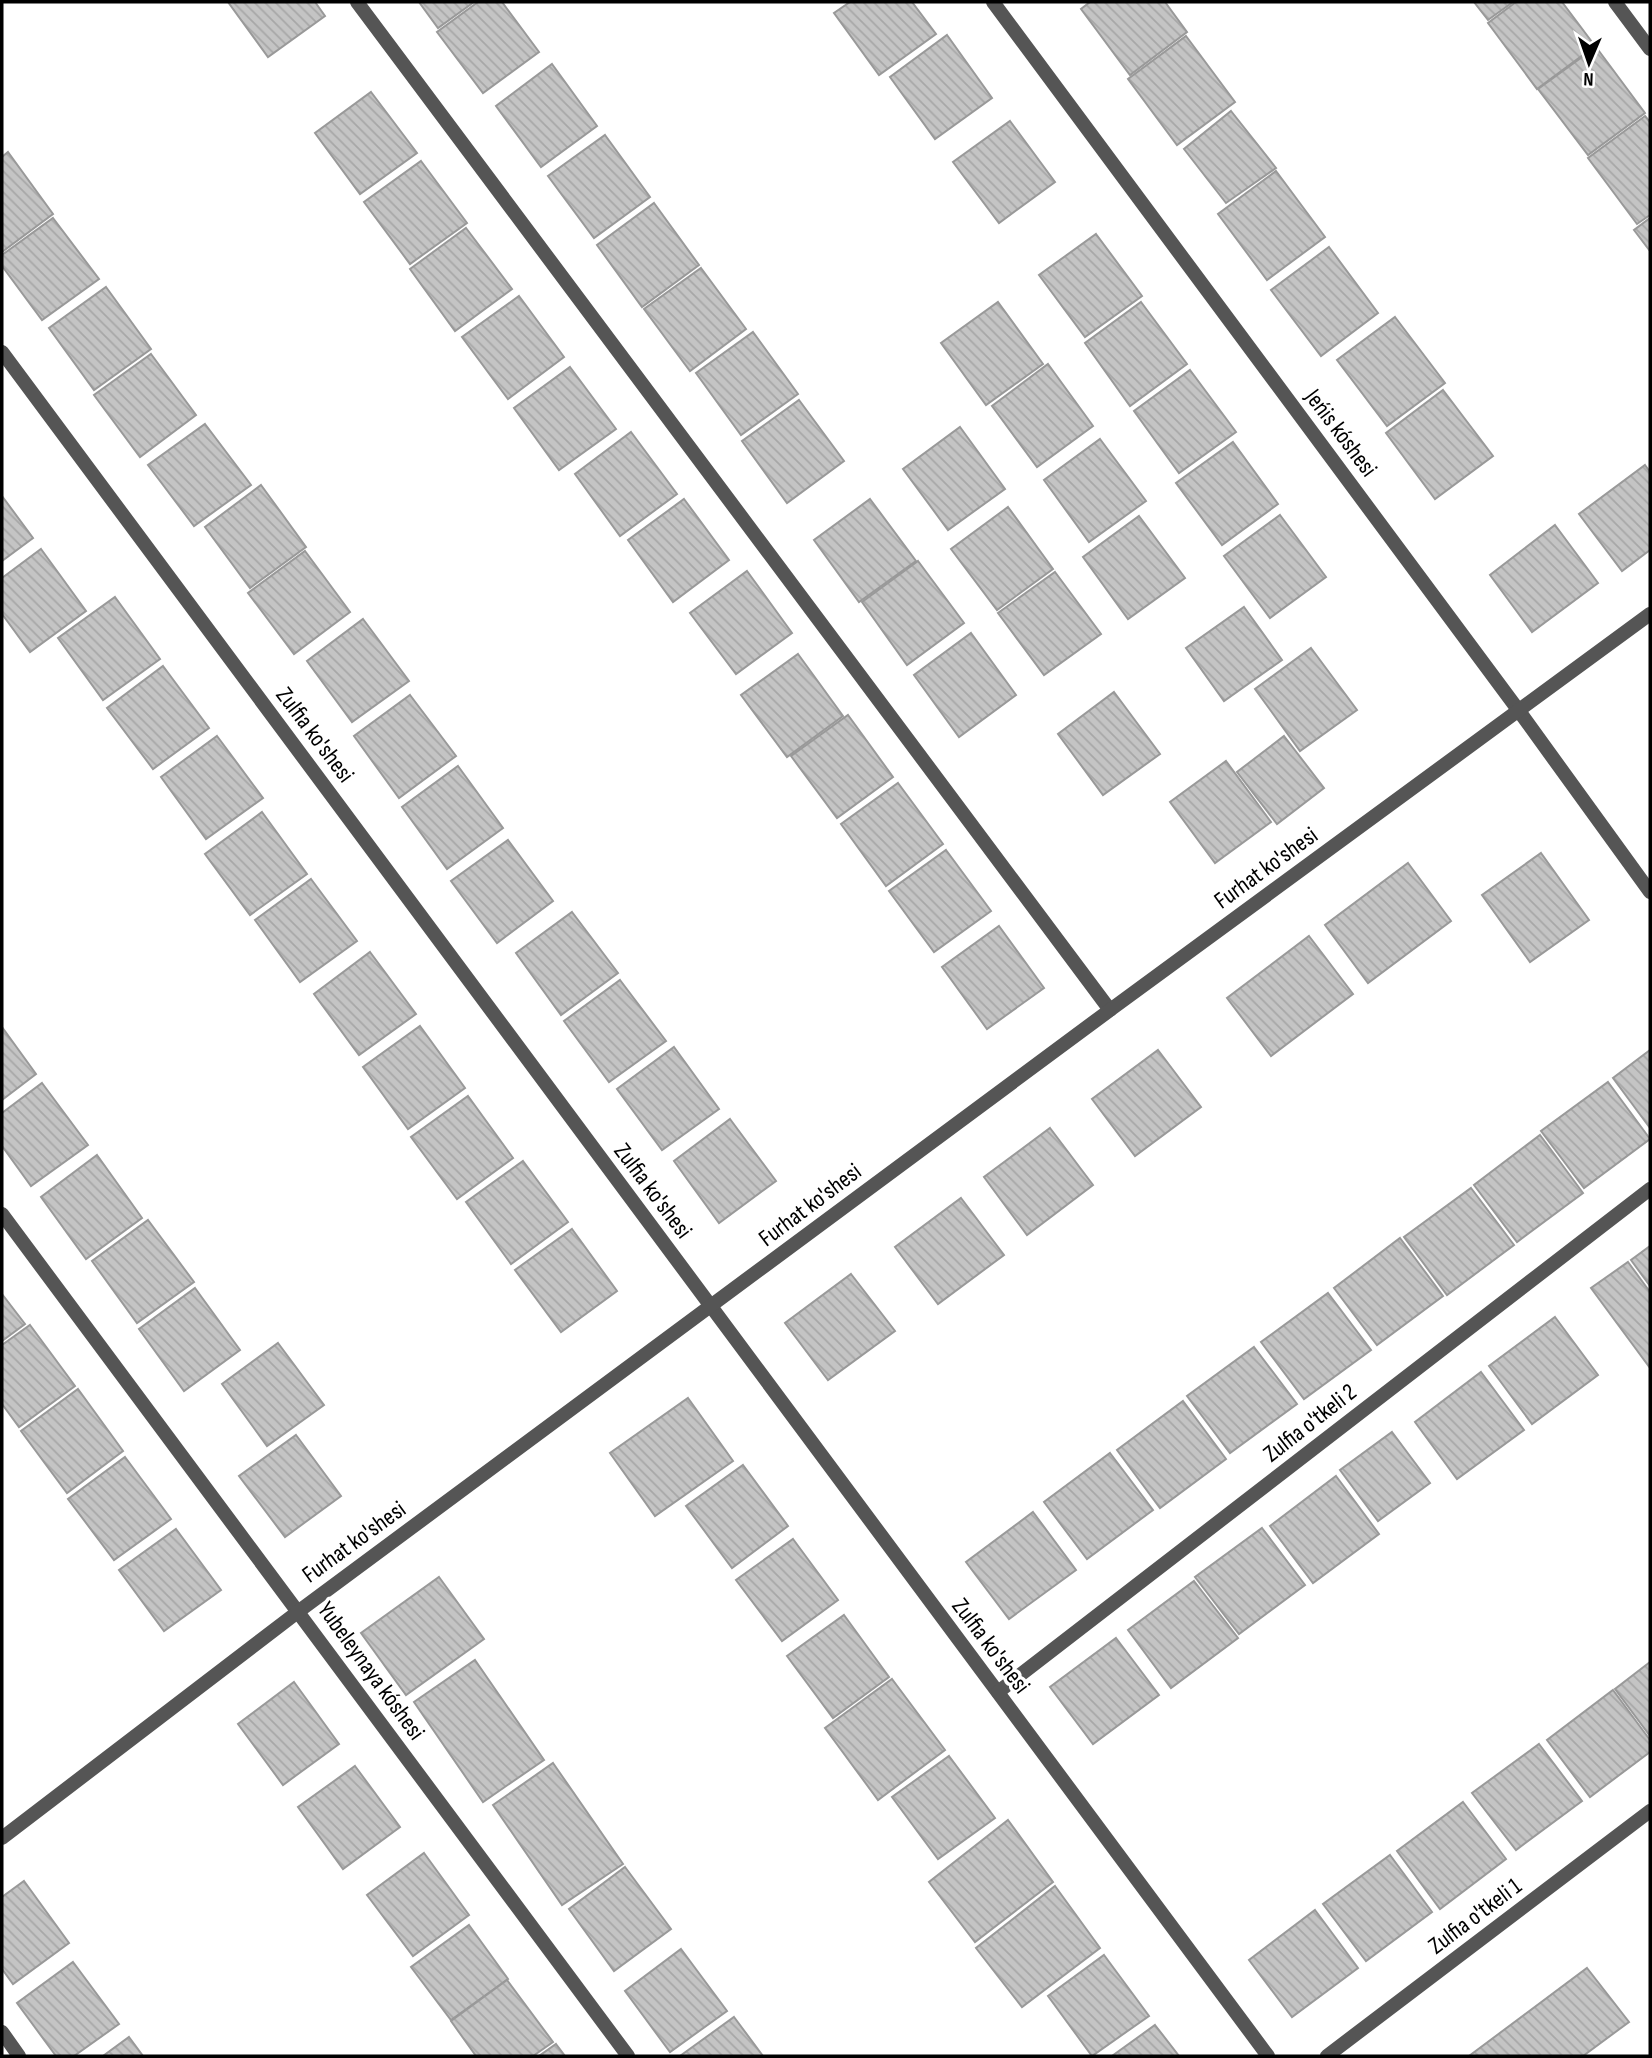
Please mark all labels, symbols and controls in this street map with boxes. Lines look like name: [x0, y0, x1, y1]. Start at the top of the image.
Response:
north arrow: [1554, 28, 1624, 98]
text: N: [1583, 67, 1594, 90]
street label: Jeńis kóshesi: [1298, 383, 1383, 483]
street label: Zulfia ko'shesi: [270, 682, 360, 788]
street label: Furhat ko'shesi: [1209, 821, 1323, 915]
street label: Zulfia ko'shesi: [608, 1138, 698, 1244]
street label: Furhat ko'shesi: [753, 1157, 867, 1253]
street label: Zulfia o'tkeli 2: [1258, 1378, 1362, 1468]
street label: Furhat ko'shesi: [297, 1495, 411, 1589]
street label: Zulfia ko'shesi: [946, 1593, 1036, 1699]
street label: Yubeleynaya kóshesi: [311, 1596, 431, 1746]
street label: Zulfia o'tkeli 1: [1423, 1871, 1528, 1960]

